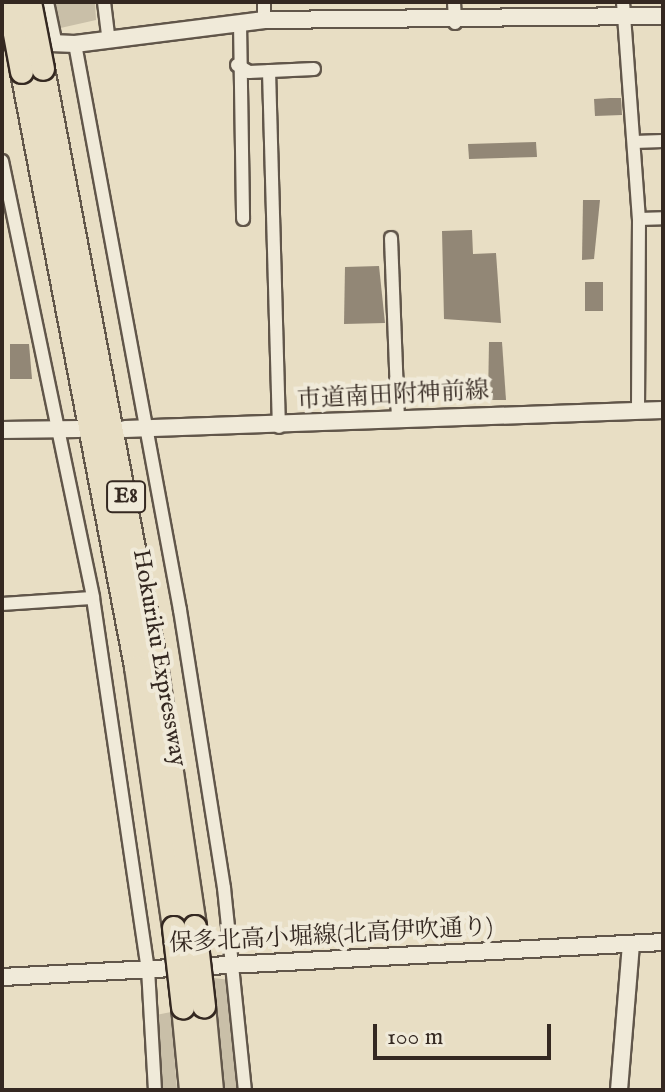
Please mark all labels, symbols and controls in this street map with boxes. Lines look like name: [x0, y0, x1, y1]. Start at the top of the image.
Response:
street label: 市道南田附神前線: [296, 377, 490, 415]
road number: E8: [106, 479, 146, 515]
street label: Hokuriku Expressway: [126, 547, 192, 769]
street label: 保多北高小堀線(北高伊吹通り): [168, 913, 494, 959]
scale bar: [377, 1008, 555, 1058]
text: 100 m: [387, 1022, 443, 1053]

